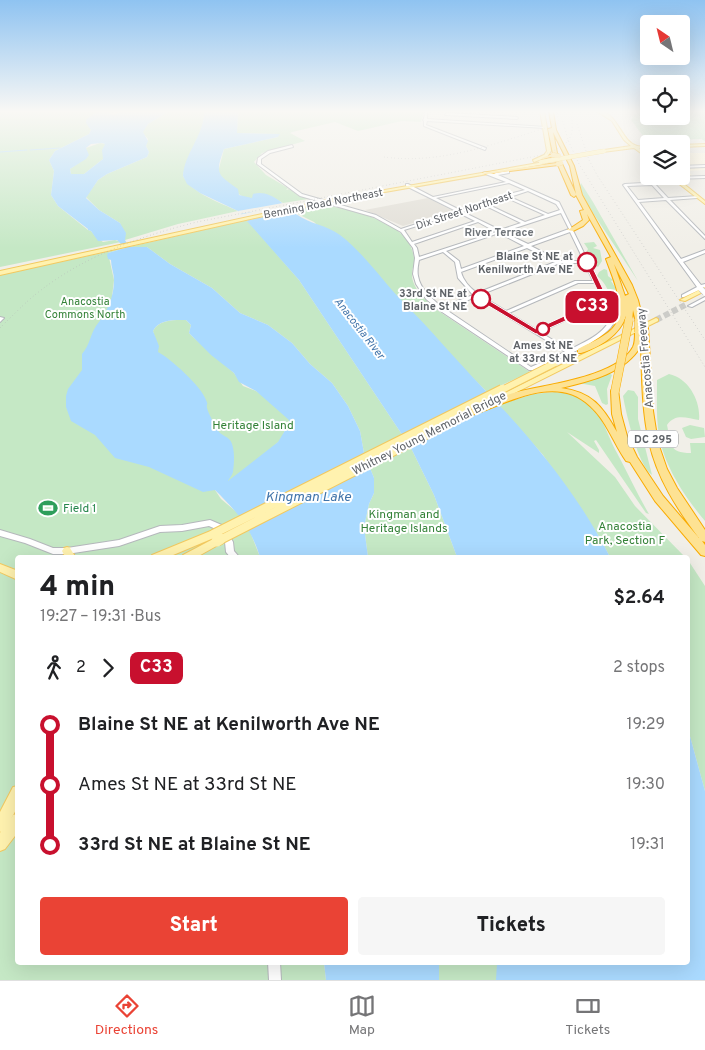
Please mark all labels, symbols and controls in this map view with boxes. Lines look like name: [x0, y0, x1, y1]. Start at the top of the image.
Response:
north arrow: [640, 15, 690, 65]
map controls: [640, 15, 690, 185]
button: locate: [640, 75, 690, 125]
button: layers: [640, 135, 690, 185]
street label: Benning Road Northeast: [262, 186, 384, 222]
street label: Dix Street Northeast: [414, 189, 514, 233]
district label: River Terrace: [464, 226, 534, 240]
place label: Blaine St NE at Kenilworth Ave NE: [478, 250, 573, 277]
marker: Blaine St NE at Kenilworth Ave NE: [577, 252, 597, 272]
place label: 33rd St NE at Blaine St NE: [399, 287, 467, 314]
marker: 33rd St NE at Blaine St NE: [471, 289, 491, 309]
line badge: C33: [563, 291, 621, 323]
park label: Anacostia Commons North: [45, 295, 125, 322]
water label: Anacostia River: [331, 295, 388, 363]
text: C33: [575, 295, 609, 318]
street label: Anacostia Freeway: [634, 307, 658, 409]
marker: Ames St NE at 33rd St NE: [536, 322, 550, 336]
place label: Ames St NE at 33rd St NE: [509, 339, 577, 366]
street label: Whitney Young Memorial Bridge: [350, 388, 509, 480]
park label: Heritage Island: [212, 418, 294, 434]
road number: DC 295: [628, 430, 678, 448]
water label: Kingman Lake: [265, 489, 352, 506]
sports icon: Field 1: [37, 497, 59, 519]
place label: Field 1: [63, 501, 96, 517]
park label: Kingman and Heritage Islands: [360, 507, 448, 537]
park label: Anacostia Park, Section F: [585, 519, 665, 549]
text: 4 min: [40, 570, 115, 606]
text: $2.64: [613, 586, 665, 610]
text: 19:27 – 19:31 · Bus: [40, 607, 161, 627]
icon: walk: [40, 654, 68, 682]
icon: forward: [94, 654, 122, 682]
text: C33: [140, 656, 173, 679]
text: 2: [76, 658, 86, 678]
text: 2 stops: [613, 658, 665, 678]
text: Blaine St NE at Kenilworth Ave NE: [78, 713, 380, 737]
text: 19:29: [627, 715, 665, 735]
text: Ames St NE at 33rd St NE: [78, 773, 297, 797]
text: 19:30: [626, 775, 665, 795]
text: 33rd St NE at Blaine St NE: [78, 833, 311, 857]
text: 19:31: [630, 835, 665, 855]
button: Start: [40, 897, 348, 955]
button: Tickets: [358, 897, 665, 955]
tab: Directions: [95, 992, 158, 1039]
tab: Map: [348, 992, 376, 1039]
tab: Tickets: [565, 992, 610, 1039]

